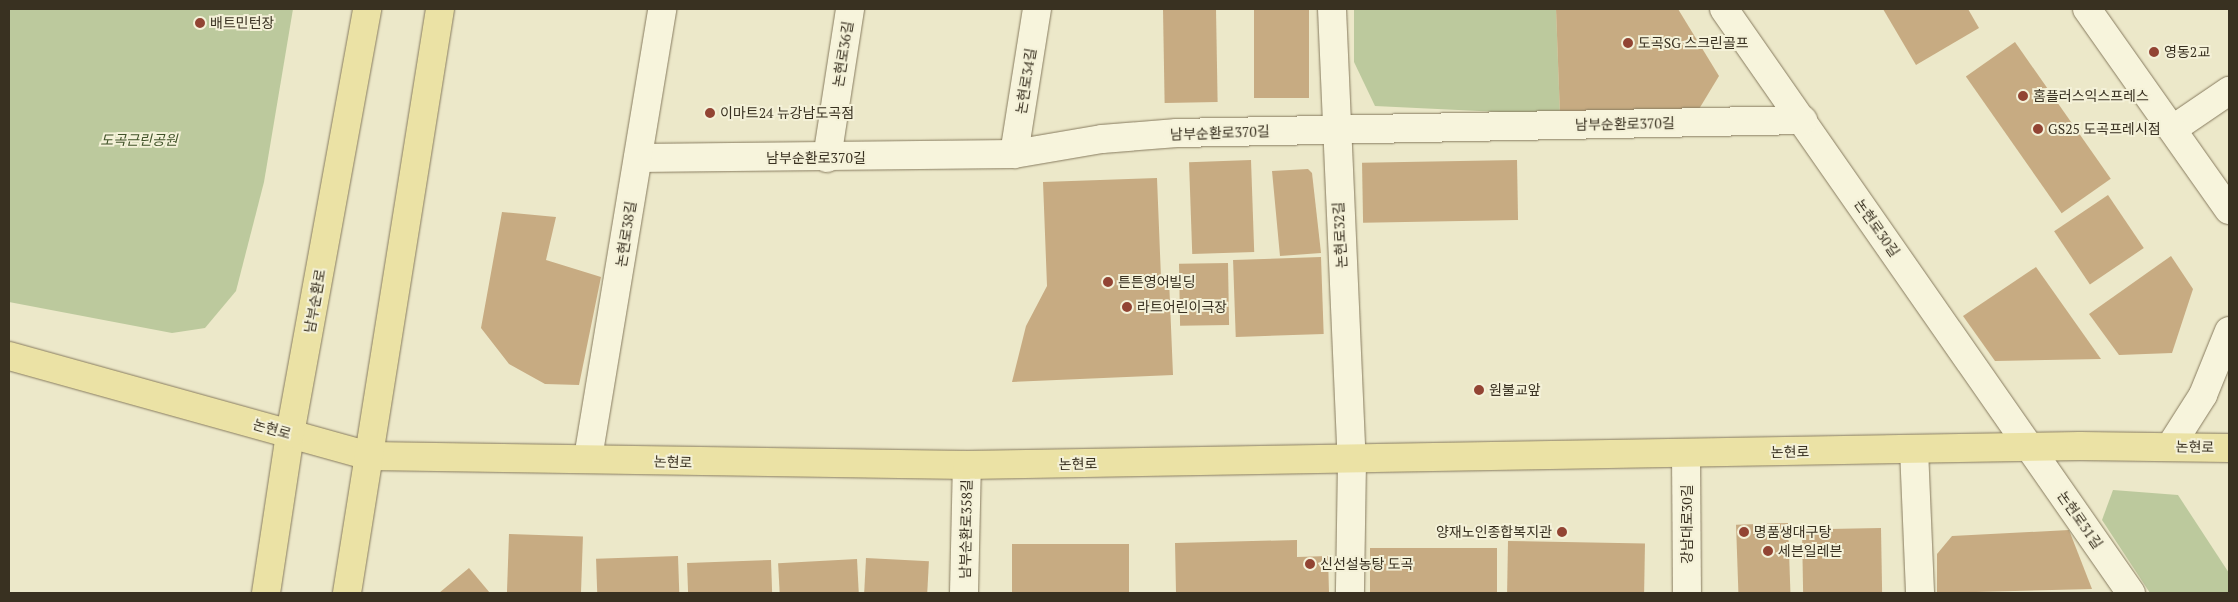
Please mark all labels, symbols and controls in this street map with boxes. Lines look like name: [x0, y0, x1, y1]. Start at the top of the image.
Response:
place label: 배트민턴장: [210, 15, 274, 31]
marker: 배트민턴장: [194, 17, 206, 29]
street label: 논현로36길: [830, 20, 856, 88]
place label: 도곡SG 스크린골프: [1638, 35, 1749, 51]
marker: 도곡SG 스크린골프: [1622, 37, 1634, 49]
place label: 영동2교: [2164, 44, 2210, 60]
marker: 영동2교: [2148, 46, 2160, 58]
street label: 논현로34길: [1013, 47, 1039, 115]
place label: 홈플러스익스프레스: [2033, 88, 2149, 104]
marker: 홈플러스익스프레스: [2017, 90, 2029, 102]
place label: 이마트24 뉴강남도곡점: [720, 105, 854, 121]
marker: 이마트24 뉴강남도곡점: [704, 107, 716, 119]
street label: 남부순환로370길: [1575, 115, 1675, 133]
place label: GS25 도곡프레시점: [2048, 121, 2161, 137]
street label: 남부순환로370길: [1170, 123, 1270, 143]
marker: GS25 도곡프레시점: [2032, 123, 2044, 135]
park label: 도곡근린공원: [100, 132, 178, 148]
street label: 남부순환로370길: [766, 150, 866, 166]
street label: 논현로30길: [1851, 196, 1903, 260]
street label: 논현로38길: [613, 200, 639, 268]
street label: 논현로32길: [1330, 201, 1350, 269]
street label: 남부순환로: [301, 268, 329, 334]
place label: 튼튼영어빌딩: [1118, 274, 1195, 290]
marker: 튼튼영어빌딩: [1102, 276, 1114, 288]
place label: 라트어린이극장: [1137, 299, 1227, 315]
marker: 라트어린이극장: [1121, 301, 1133, 313]
place label: 원불교앞: [1489, 382, 1541, 398]
marker: 원불교앞: [1473, 384, 1485, 396]
street label: 논현로: [251, 416, 293, 442]
street label: 논현로: [2176, 438, 2214, 456]
street label: 논현로: [1771, 443, 1809, 461]
street label: 논현로: [653, 453, 693, 471]
street label: 논현로: [1059, 455, 1097, 473]
street label: 남부순환로358길: [957, 479, 975, 579]
street label: 강남대로30길: [1679, 484, 1695, 564]
street label: 논현로31길: [2054, 488, 2106, 552]
place label: 양재노인종합복지관: [1436, 524, 1552, 540]
place label: 명품생대구탕: [1754, 524, 1831, 540]
marker: 양재노인종합복지관: [1556, 526, 1568, 538]
marker: 명품생대구탕: [1738, 526, 1750, 538]
place label: 세븐일레븐: [1778, 543, 1842, 559]
marker: 세븐일레븐: [1762, 545, 1774, 557]
place label: 신선설농탕 도곡: [1320, 556, 1414, 572]
marker: 신선설농탕 도곡: [1304, 558, 1316, 570]

